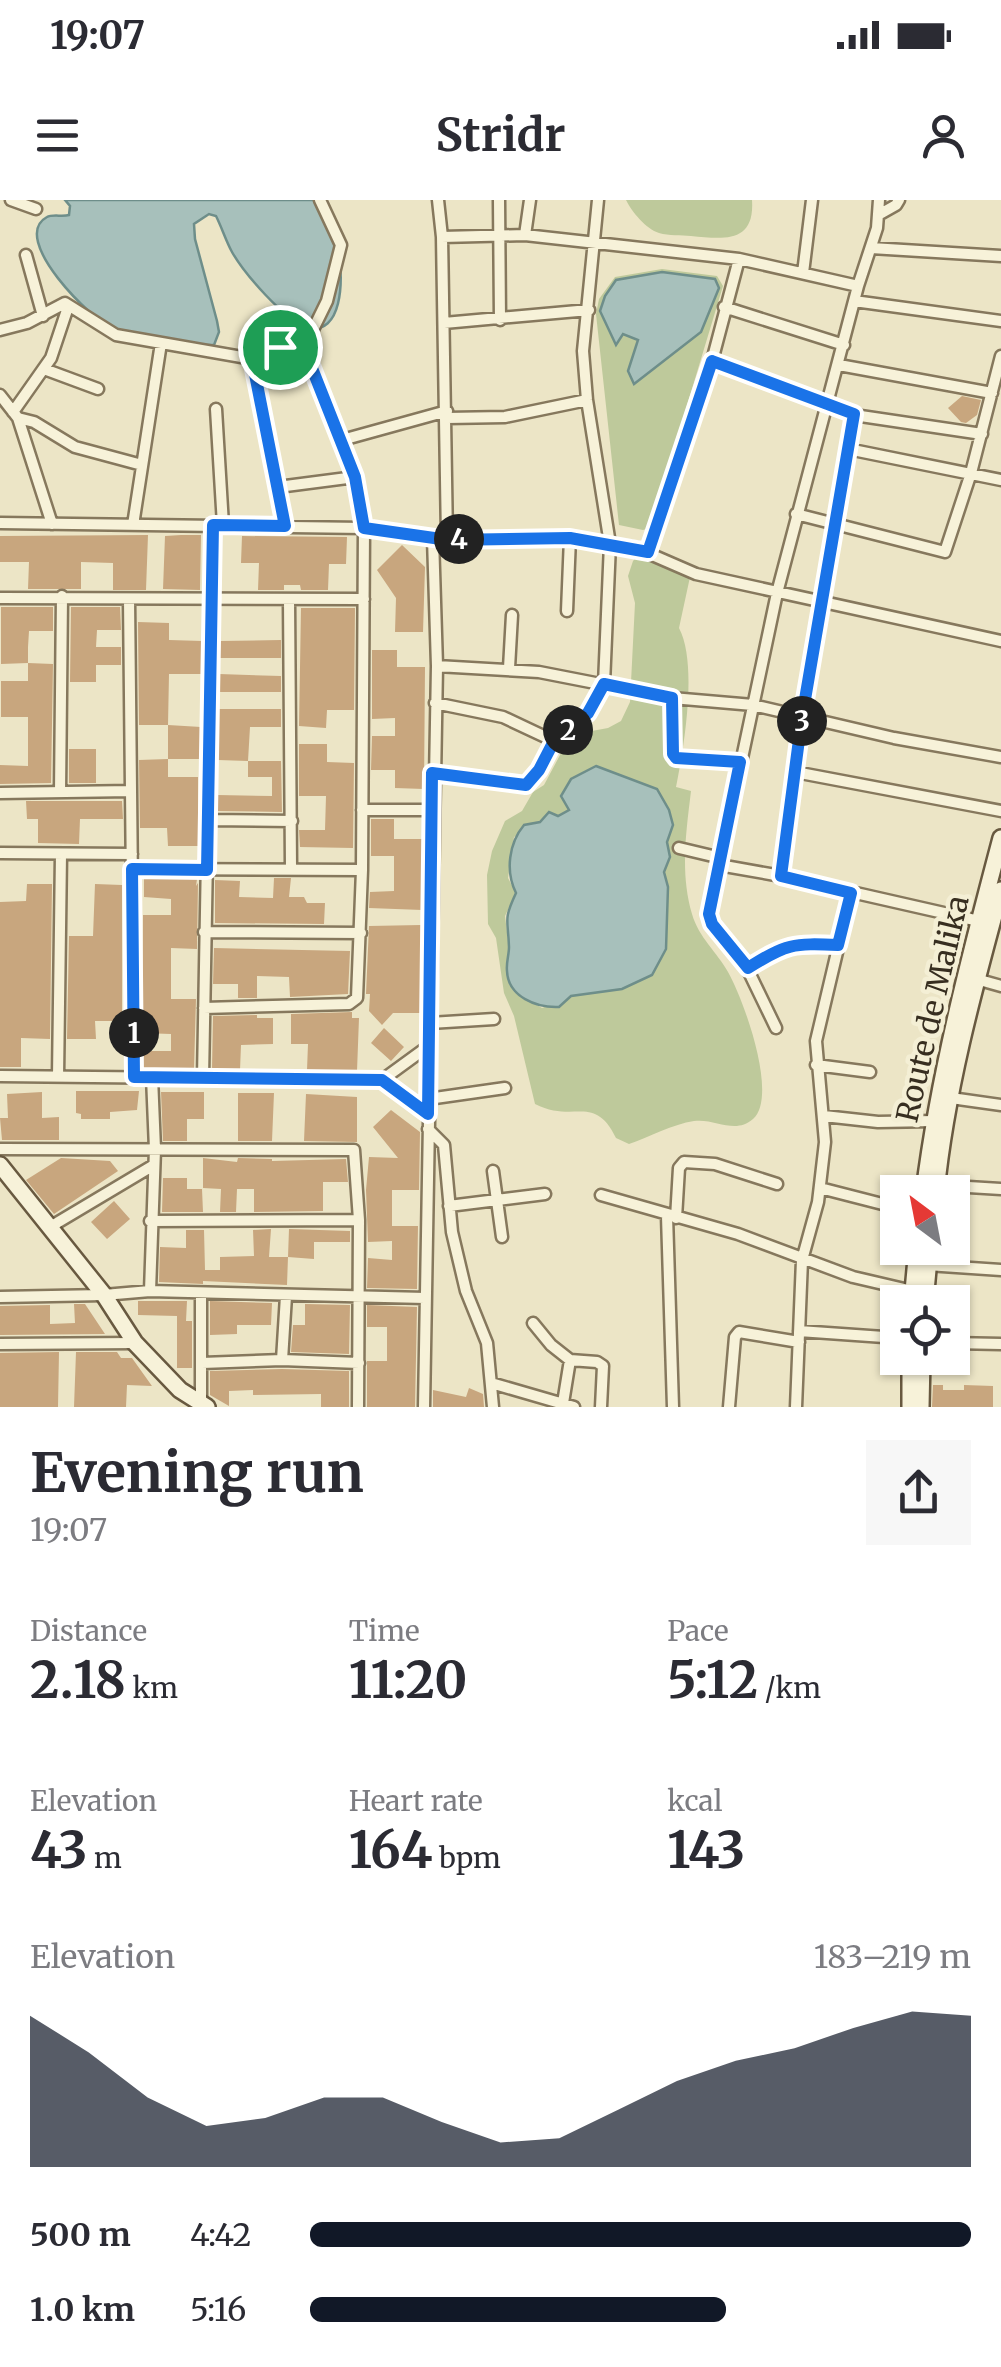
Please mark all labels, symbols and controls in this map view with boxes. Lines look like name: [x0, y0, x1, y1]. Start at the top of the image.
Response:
text: 19:07: [50, 12, 145, 59]
text: Stridr: [436, 107, 565, 163]
icon: menu: [30, 108, 85, 163]
icon: person: [916, 108, 971, 163]
pin: [238, 305, 323, 390]
icon: arrive: [253, 320, 308, 375]
pin: 4: [434, 514, 484, 564]
text: 4: [450, 521, 468, 557]
pin: 3: [777, 696, 827, 746]
text: 3: [794, 703, 810, 739]
pin: 2: [543, 705, 593, 755]
text: 2: [560, 712, 576, 748]
street label: Route de Malika: [887, 892, 977, 1126]
pin: 1: [109, 1008, 159, 1058]
text: 1: [128, 1015, 140, 1051]
north arrow: [880, 1175, 970, 1265]
map controls: [880, 1175, 970, 1375]
button: locate: [880, 1285, 970, 1375]
text: Evening run: [30, 1438, 364, 1507]
button: share: [866, 1440, 971, 1545]
text: 19:07: [30, 1510, 107, 1550]
text: Distance: [30, 1613, 147, 1649]
text: Time: [349, 1613, 420, 1649]
text: Pace: [667, 1613, 729, 1649]
text: 2.18: [30, 1649, 126, 1712]
text: 11:20: [349, 1649, 467, 1712]
text: 5:12: [667, 1649, 758, 1712]
text: km: [126, 1670, 178, 1706]
text: /km: [758, 1670, 821, 1706]
text: Elevation: [30, 1783, 157, 1819]
text: Heart rate: [349, 1783, 483, 1819]
text: kcal: [667, 1783, 722, 1819]
text: 43: [30, 1819, 87, 1882]
text: 164: [349, 1819, 432, 1882]
text: 143: [667, 1819, 745, 1882]
text: m: [87, 1840, 122, 1876]
text: bpm: [432, 1840, 501, 1876]
text: Elevation: [30, 1937, 175, 1977]
text: 183–219 m: [814, 1937, 971, 1977]
text: 500 m: [30, 2215, 131, 2255]
text: 4:42: [190, 2215, 251, 2255]
text: 1.0 km: [30, 2290, 135, 2330]
text: 5:16: [190, 2290, 246, 2330]

